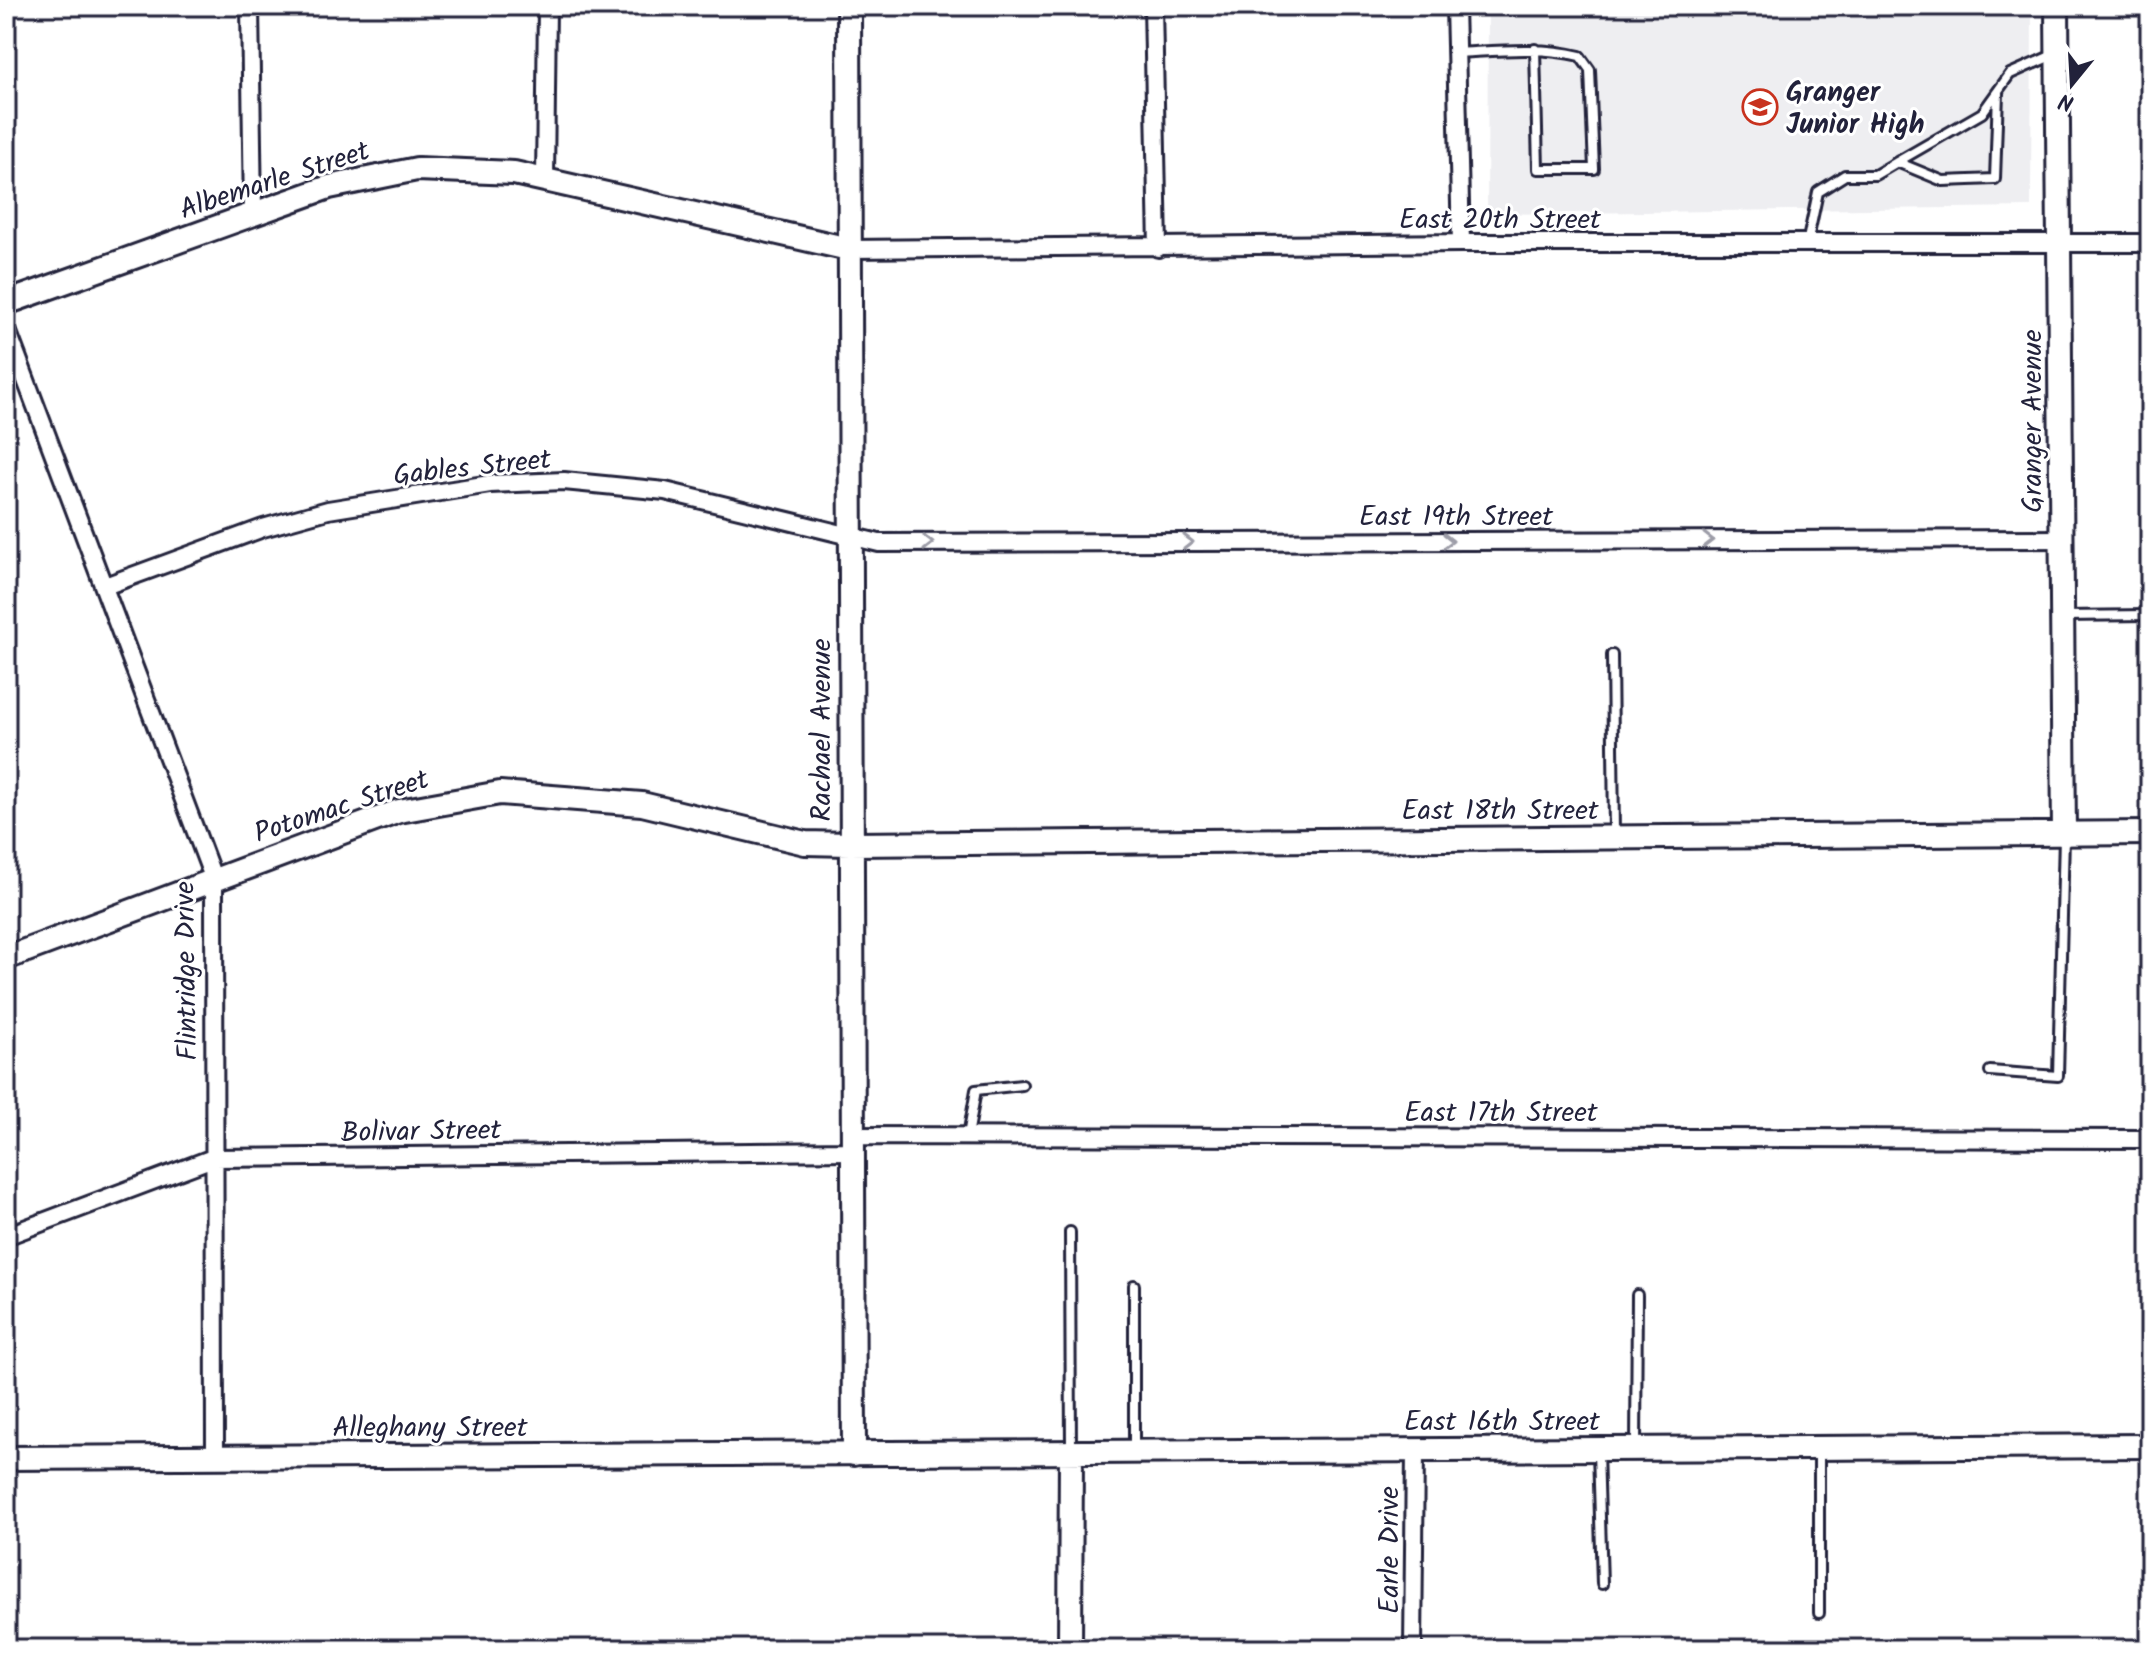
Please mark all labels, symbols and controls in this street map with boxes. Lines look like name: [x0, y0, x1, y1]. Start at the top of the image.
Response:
north arrow: [2032, 44, 2112, 124]
place label: Granger Junior High: [1786, 71, 1924, 148]
text: N: [2054, 82, 2079, 119]
school or university icon: Granger Junior High: [1741, 88, 1779, 126]
street label: Albemarle Street: [174, 129, 377, 233]
street label: East 20th Street: [1399, 198, 1602, 243]
street label: Granger Avenue: [2011, 329, 2056, 513]
street label: Gables Street: [391, 438, 555, 499]
street label: East 19th Street: [1359, 495, 1554, 540]
one-way arrow: [1702, 531, 1715, 549]
one-way arrow: [1442, 532, 1455, 550]
one-way arrow: [1182, 533, 1195, 551]
one-way arrow: [922, 534, 935, 551]
street label: Rachael Avenue: [800, 638, 845, 822]
street label: Potomac Street: [248, 758, 436, 857]
street label: East 18th Street: [1401, 789, 1600, 834]
street label: Flintridge Drive: [163, 880, 212, 1061]
street label: East 17th Street: [1404, 1091, 1599, 1136]
street label: Bolivar Street: [340, 1109, 503, 1156]
street label: East 16th Street: [1404, 1400, 1601, 1445]
street label: Alleghany Street: [332, 1406, 529, 1451]
street label: Earle Drive: [1368, 1486, 1413, 1614]

